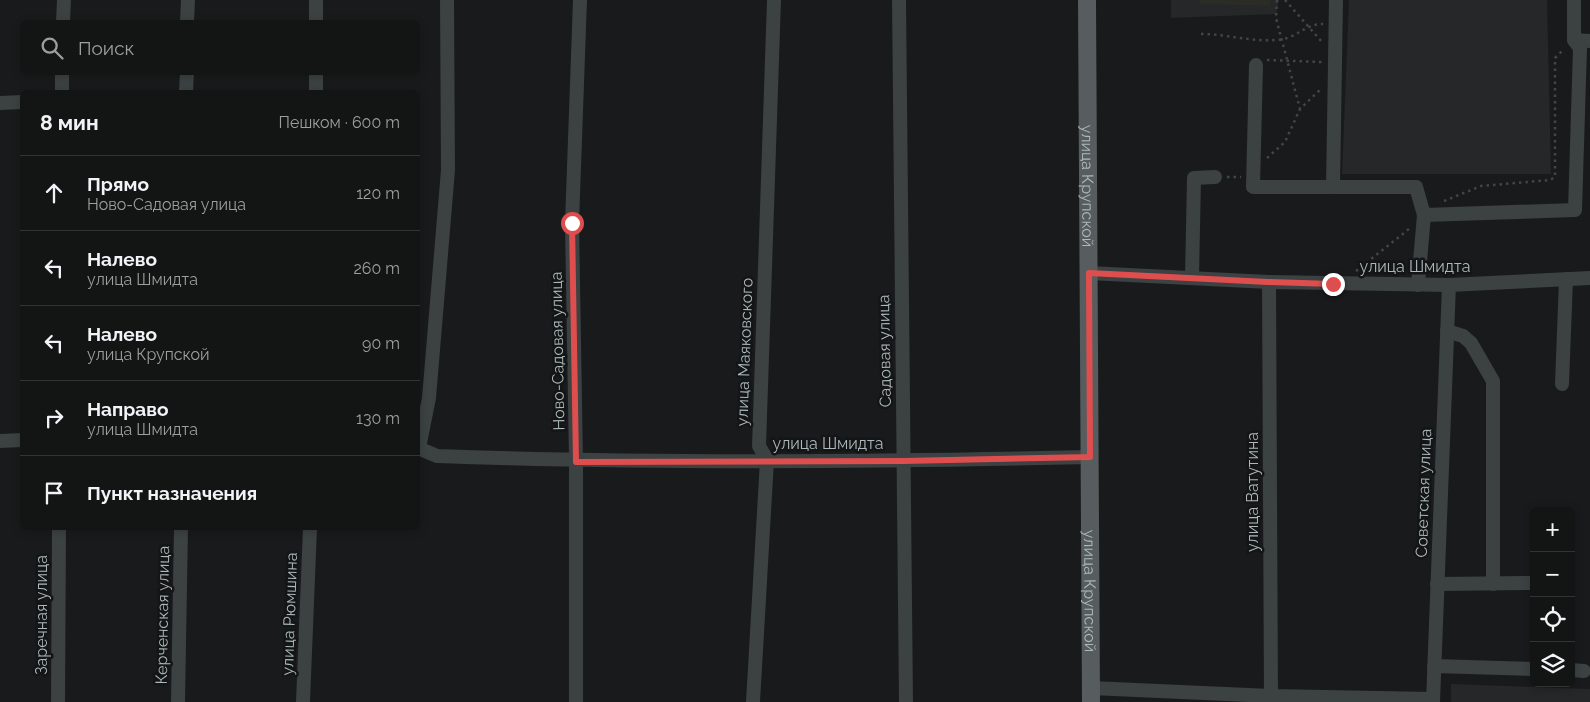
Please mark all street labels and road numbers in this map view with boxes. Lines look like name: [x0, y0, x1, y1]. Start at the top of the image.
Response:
street label: улица Крупской: [1078, 125, 1097, 247]
street label: улица Шмидта: [1360, 257, 1470, 276]
street label: Ново-Садовая улица: [547, 271, 568, 431]
street label: улица Маяковского: [732, 277, 757, 427]
street label: Садовая улица: [874, 294, 895, 408]
street label: Советская улица: [1412, 428, 1435, 558]
street label: улица Ватутина: [1243, 432, 1262, 552]
street label: улица Шмидта: [773, 434, 883, 453]
street label: улица Крупской: [1080, 530, 1100, 652]
street label: Керченская улица: [152, 545, 173, 685]
street label: улица Рюмшина: [278, 552, 301, 676]
street label: Заречная улица: [32, 555, 51, 675]

